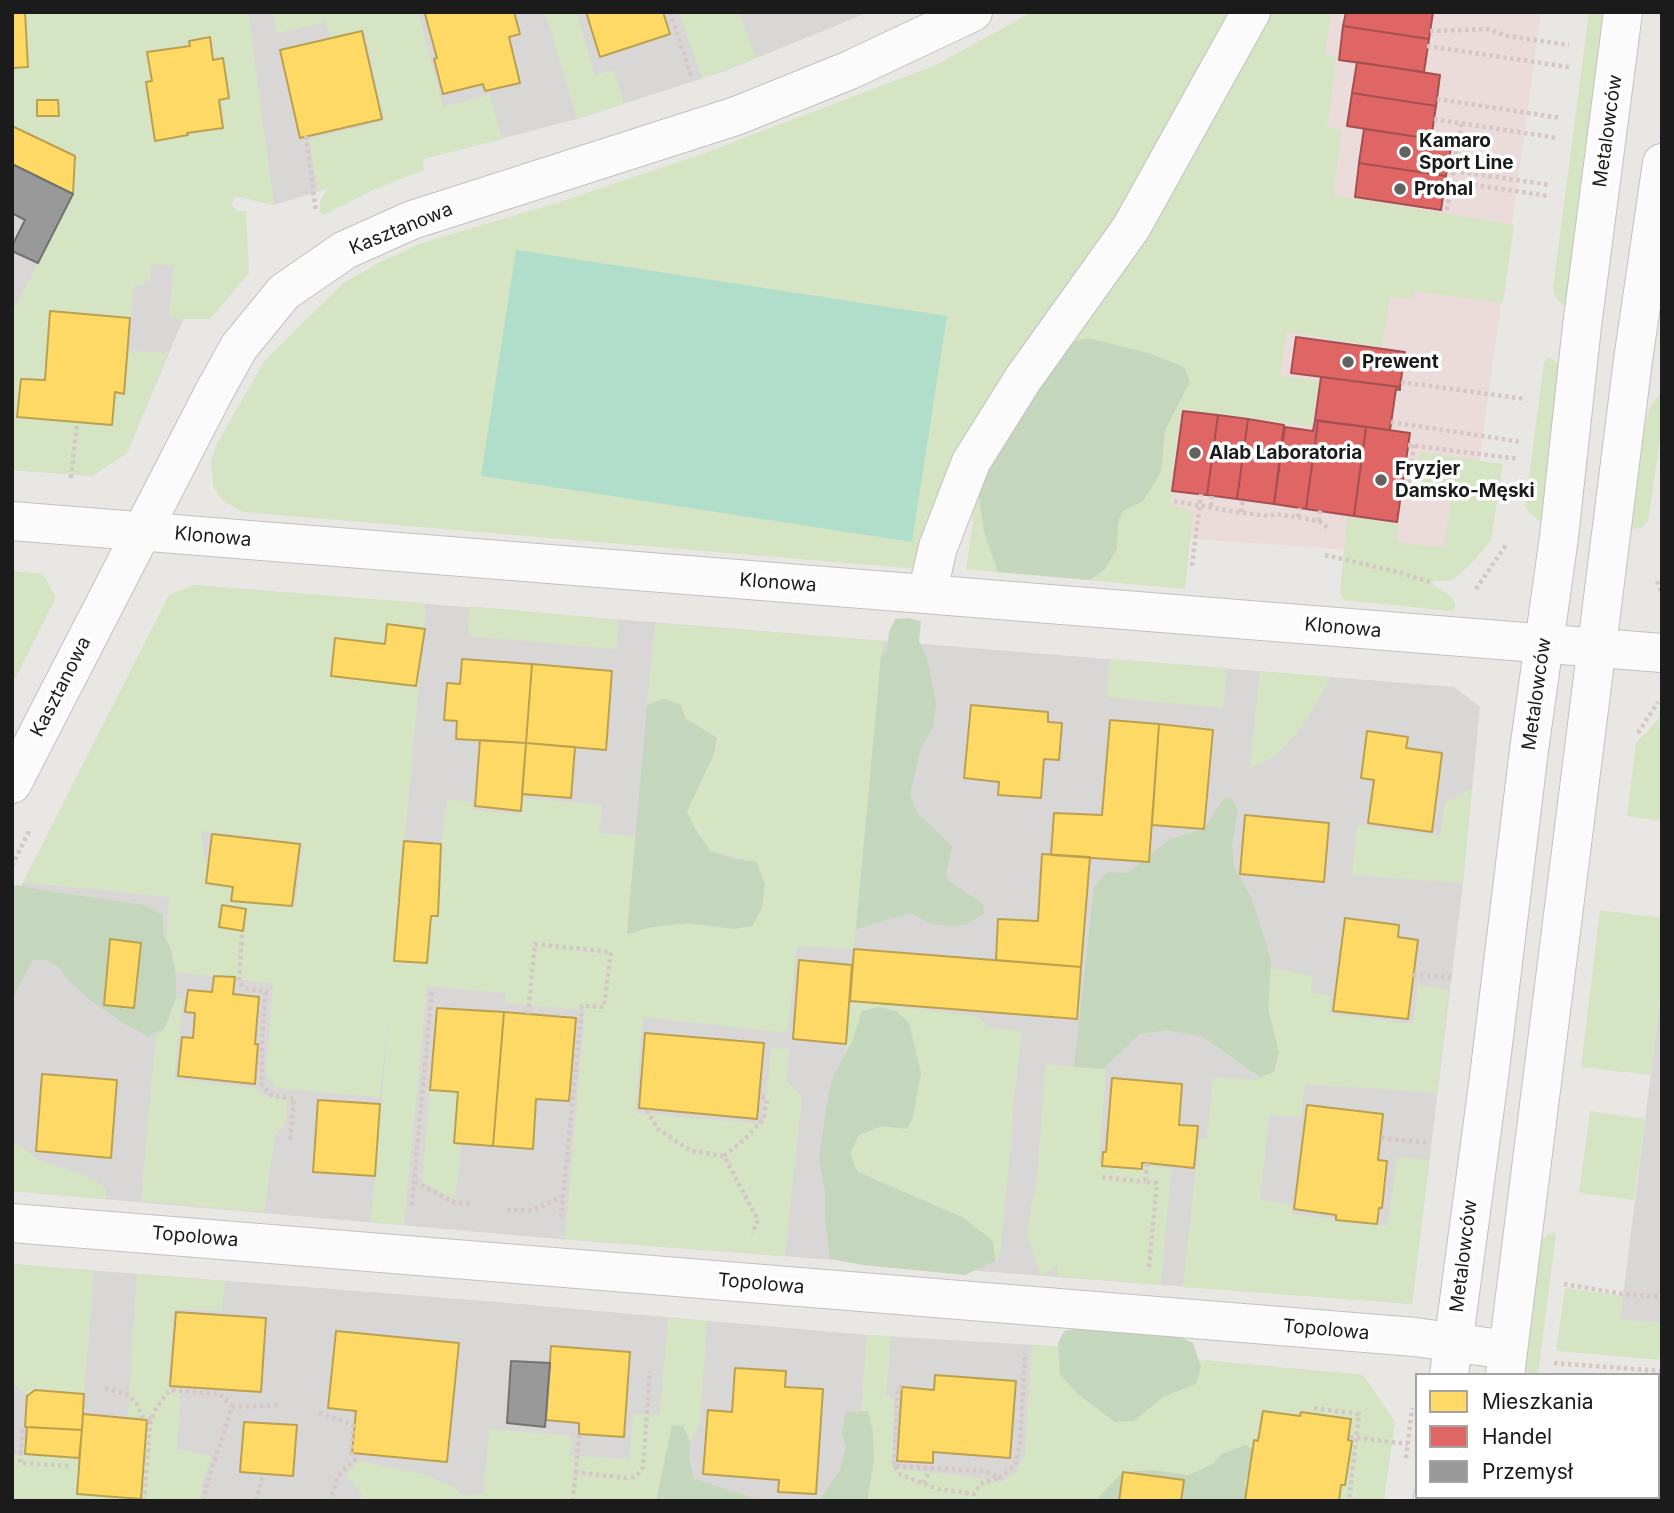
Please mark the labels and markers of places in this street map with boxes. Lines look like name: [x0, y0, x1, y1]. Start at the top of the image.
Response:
place label: Kamaro Sport Line: [1419, 130, 1514, 174]
marker: Kamaro Sport Line: [1397, 144, 1413, 160]
place label: Prohal: [1414, 178, 1473, 200]
marker: Prohal: [1392, 181, 1408, 197]
place label: Prewent: [1362, 351, 1439, 373]
marker: Prewent: [1340, 354, 1356, 370]
place label: Alab Laboratoria: [1209, 442, 1362, 464]
marker: Alab Laboratoria: [1187, 445, 1203, 461]
place label: Fryzjer Damsko-Męski: [1395, 458, 1535, 502]
marker: Fryzjer Damsko-Męski: [1373, 472, 1389, 488]

